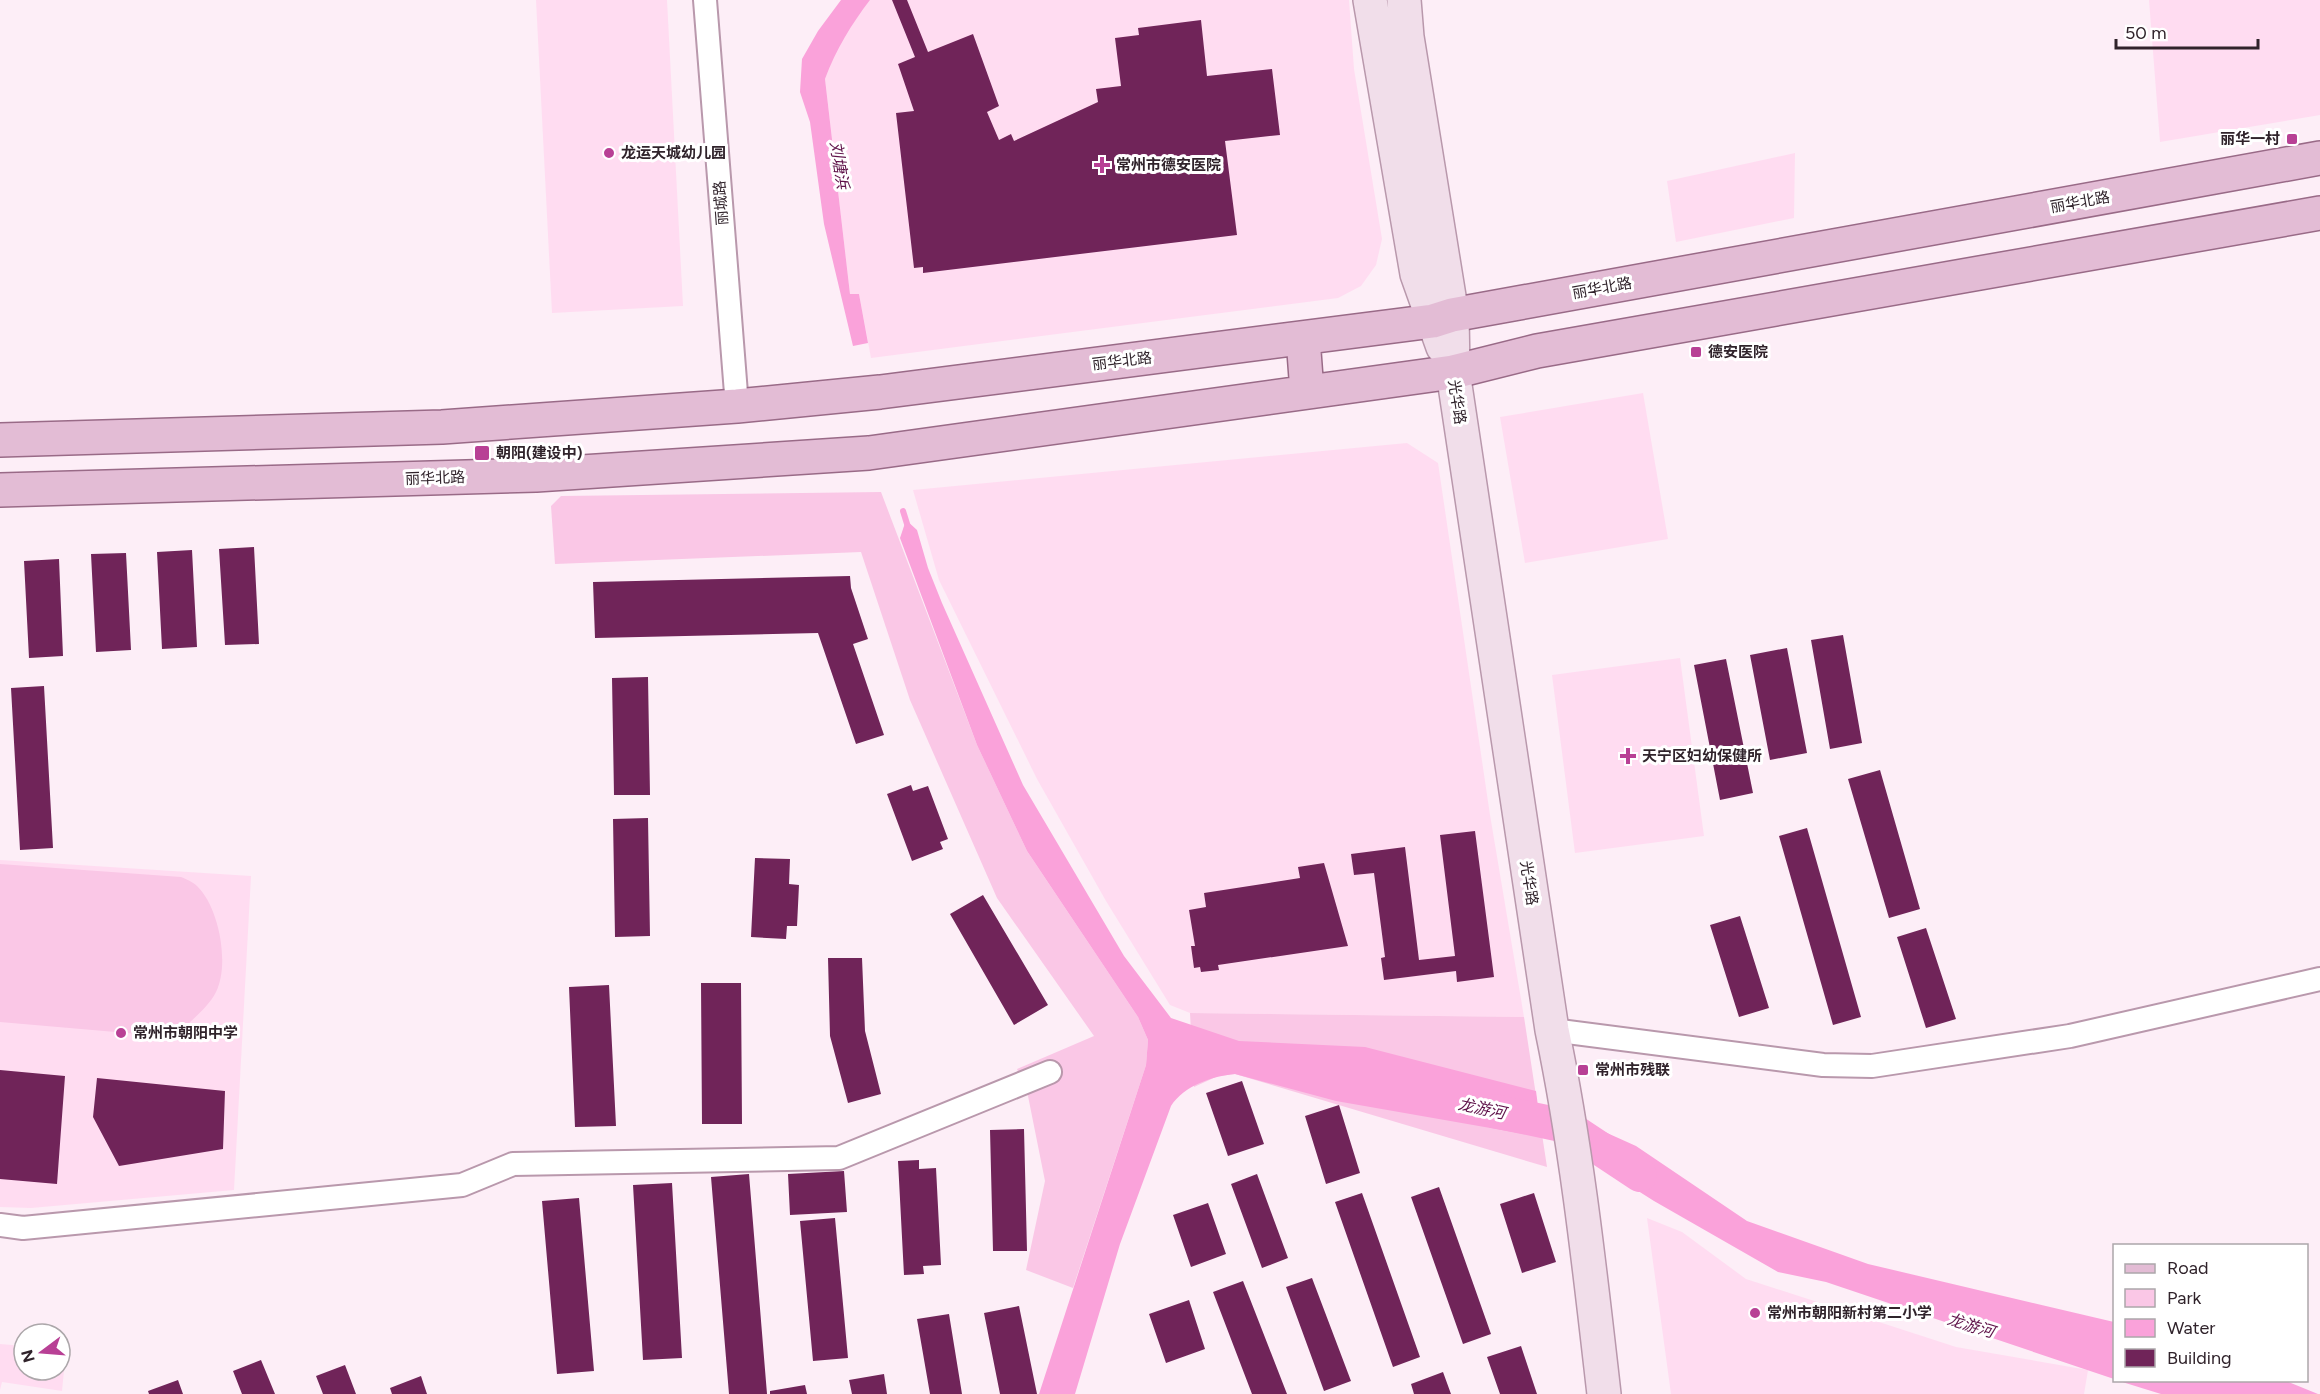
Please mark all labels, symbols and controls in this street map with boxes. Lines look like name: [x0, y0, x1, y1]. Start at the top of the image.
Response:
scale bar: [2116, 12, 2258, 50]
text: 50 m: [2125, 22, 2167, 44]
place label: 丽华一村: [2220, 130, 2280, 148]
marker: 丽华一村: [2285, 132, 2299, 146]
water label: 刘塘浜: [826, 140, 853, 192]
place label: 龙运天城幼儿园: [621, 144, 726, 162]
marker: 龙运天城幼儿园: [602, 146, 616, 160]
marker: 常州市德安医院: [1093, 156, 1111, 174]
place label: 常州市德安医院: [1116, 156, 1221, 174]
street label: 丽城路: [710, 180, 732, 226]
street label: 丽华北路: [2049, 188, 2111, 216]
street label: 丽华北路: [1571, 274, 1633, 302]
place label: 德安医院: [1708, 343, 1768, 361]
marker: 德安医院: [1689, 345, 1703, 359]
street label: 丽华北路: [1091, 348, 1153, 374]
street label: 光华路: [1445, 378, 1469, 426]
marker: 朝阳(建设中): [473, 444, 491, 462]
place label: 朝阳(建设中): [496, 444, 583, 462]
street label: 丽华北路: [405, 468, 465, 488]
marker: 天宁区妇幼保健所: [1619, 747, 1637, 765]
place label: 天宁区妇幼保健所: [1642, 747, 1762, 765]
street label: 光华路: [1517, 859, 1541, 907]
place label: 常州市朝阳中学: [133, 1024, 238, 1042]
marker: 常州市朝阳中学: [114, 1026, 128, 1040]
place label: 常州市残联: [1595, 1061, 1670, 1079]
marker: 常州市残联: [1576, 1063, 1590, 1077]
water label: 龙游河: [1456, 1094, 1510, 1123]
legend: [2113, 1244, 2308, 1382]
text: Road: [2167, 1257, 2208, 1279]
text: Park: [2167, 1287, 2202, 1309]
place label: 常州市朝阳新村第二小学: [1767, 1304, 1932, 1322]
marker: 常州市朝阳新村第二小学: [1748, 1306, 1762, 1320]
water label: 龙游河: [1945, 1309, 1999, 1342]
text: Water: [2167, 1317, 2215, 1339]
north arrow: [12, 1322, 72, 1382]
text: N: [17, 1347, 39, 1365]
text: Building: [2167, 1347, 2232, 1369]

